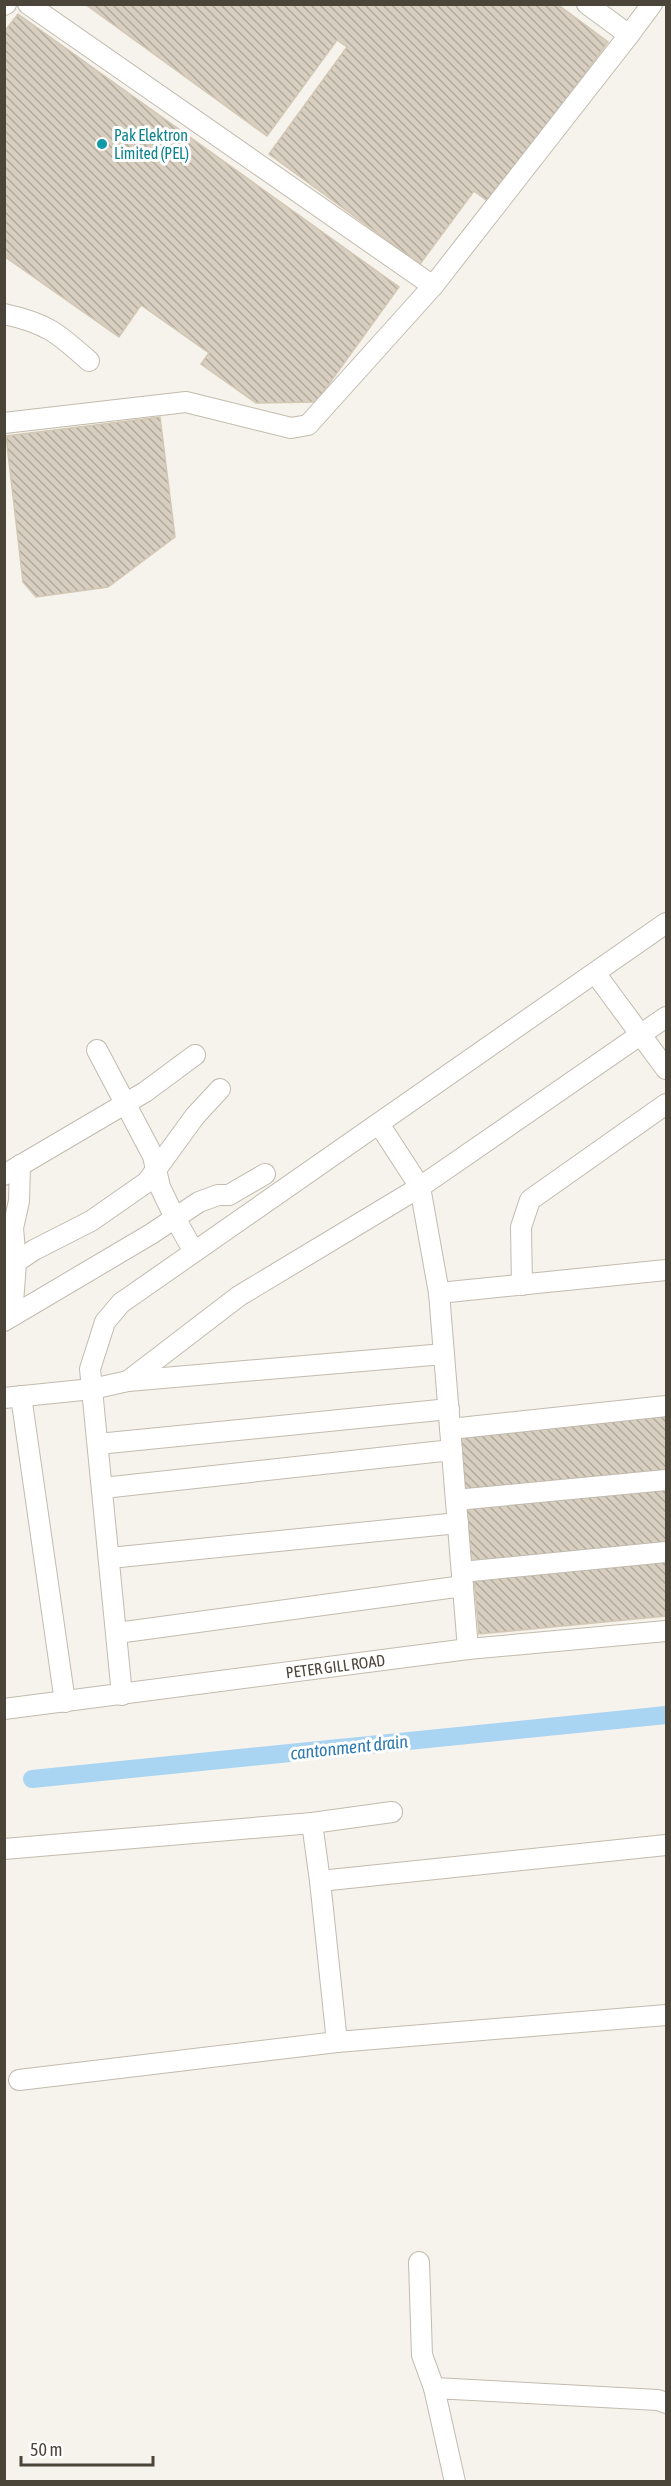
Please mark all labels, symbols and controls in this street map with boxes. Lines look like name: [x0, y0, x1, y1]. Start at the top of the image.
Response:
place label: Pak Elektron Limited (PEL): [114, 126, 189, 163]
marker: Pak Elektron Limited (PEL): [95, 137, 109, 151]
street label: PETER GILL ROAD: [285, 1651, 386, 1682]
water label: cantonment drain: [289, 1730, 409, 1764]
scale bar: [21, 2429, 153, 2467]
text: 50 m: [30, 2439, 62, 2460]

